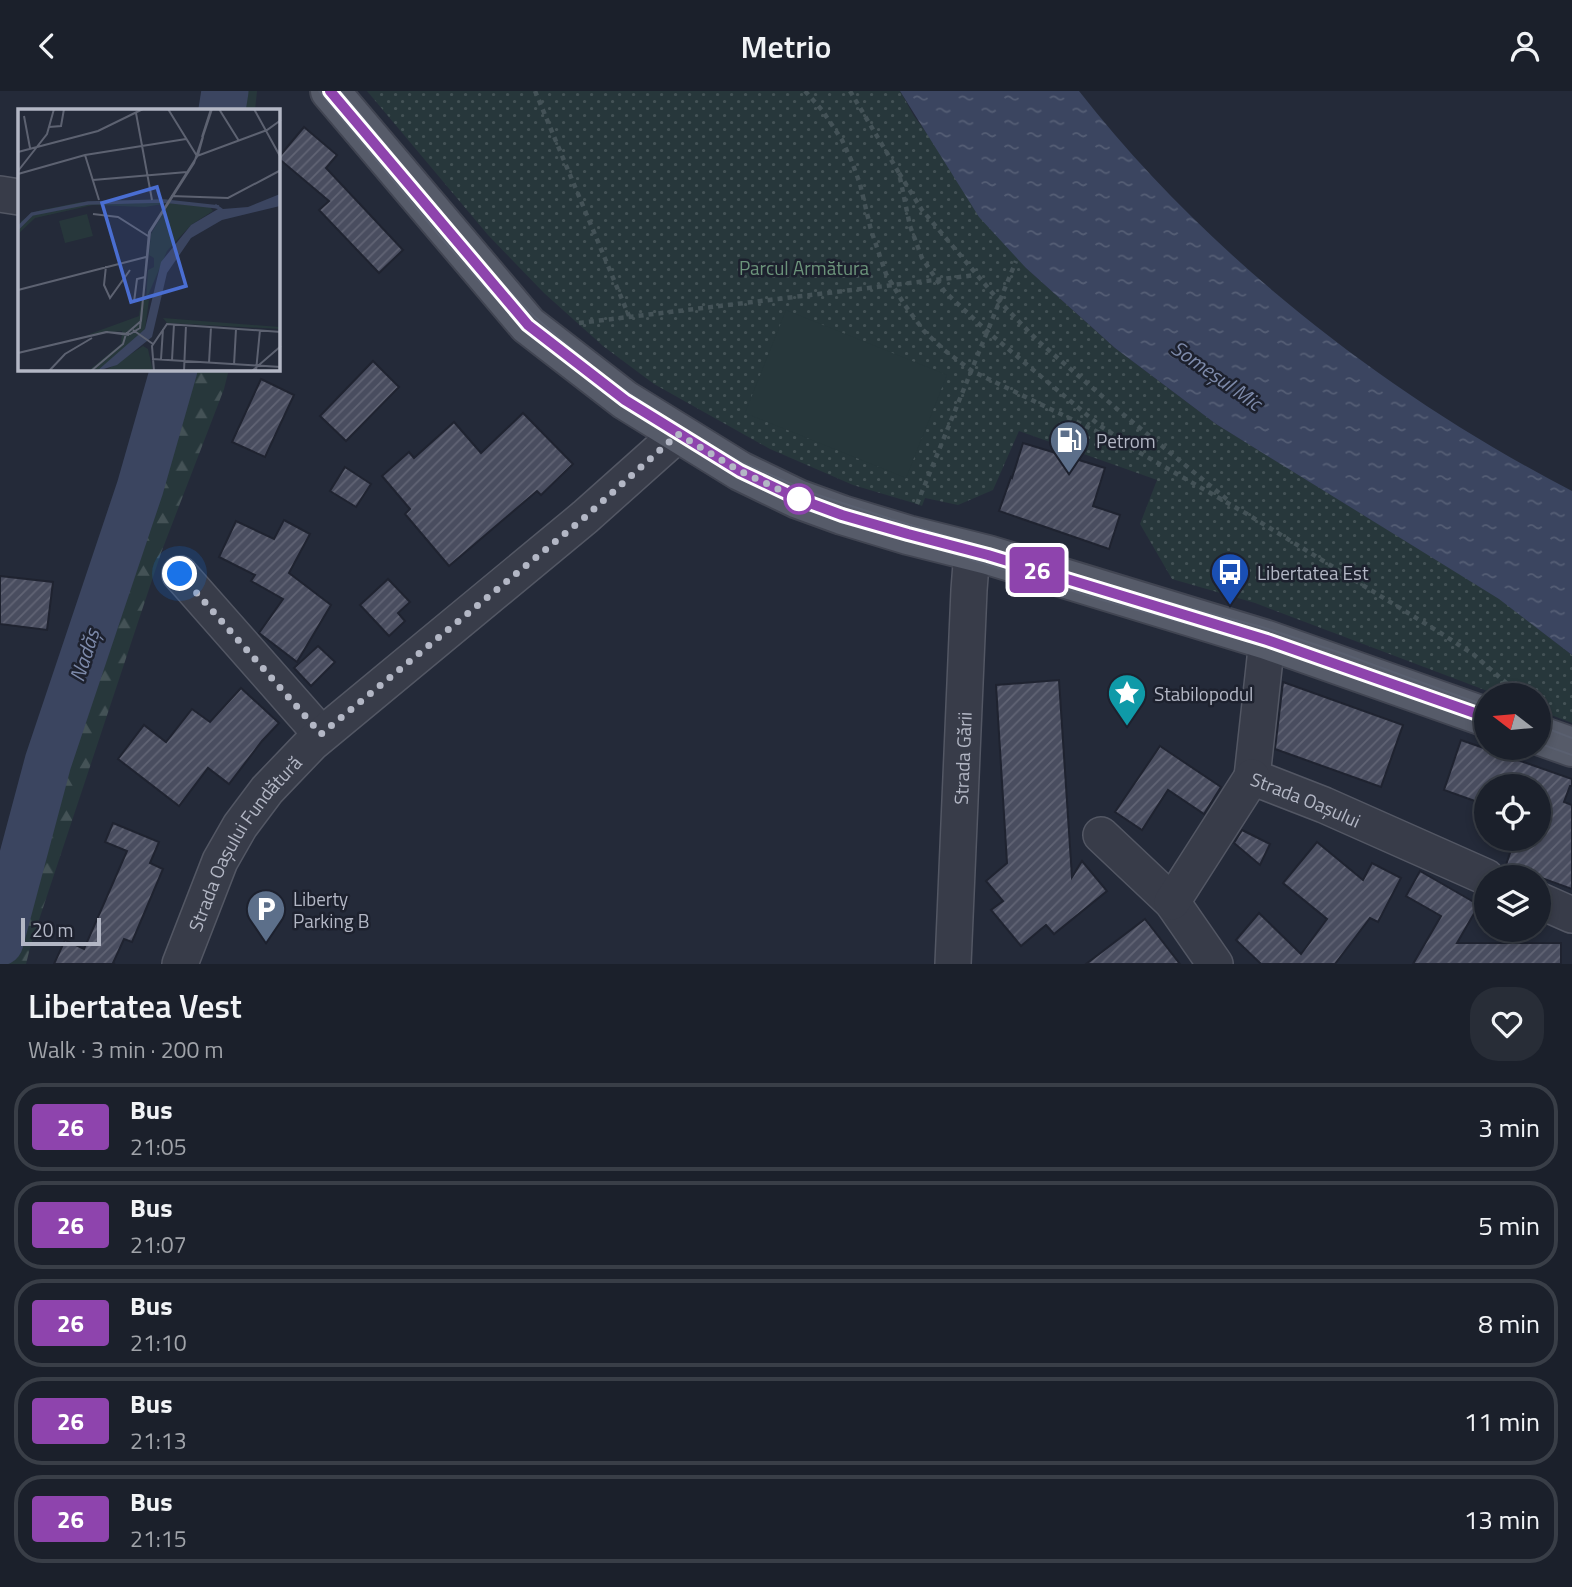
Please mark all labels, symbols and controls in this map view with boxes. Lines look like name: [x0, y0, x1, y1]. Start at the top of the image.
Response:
text: Metrio: [741, 22, 831, 70]
icon: back: [28, 27, 66, 65]
icon: person: [1506, 27, 1544, 65]
inset map: [18, 109, 280, 371]
park label: Parcul Armătura: [739, 253, 870, 282]
water label: Someșul Mic: [1165, 332, 1271, 420]
fuel station icon: Petrom: [1048, 419, 1090, 474]
place label: Petrom: [1096, 426, 1156, 455]
unlabelled marker: [784, 484, 814, 514]
line badge: 26: [1006, 547, 1068, 593]
bus stop icon: Libertatea Est: [1209, 551, 1251, 606]
text: 26: [1024, 552, 1050, 588]
your location: [162, 556, 197, 591]
place label: Libertatea Est: [1257, 558, 1369, 587]
water label: Nadăș: [60, 623, 108, 685]
place icon: Stabilopodul: [1106, 672, 1148, 727]
place label: Stabilopodul: [1154, 679, 1253, 708]
north arrow: [1474, 683, 1550, 759]
map controls: [1474, 683, 1551, 942]
street label: Strada Gării: [945, 711, 978, 805]
street label: Strada Oașului Fundătură: [180, 748, 308, 935]
street label: Strada Oașului: [1247, 763, 1366, 834]
button: locate: [1474, 774, 1551, 851]
button: layers: [1474, 865, 1551, 942]
place label: Liberty Parking B: [293, 884, 369, 935]
parking icon: Liberty Parking B: [245, 888, 287, 943]
scale bar: [21, 915, 102, 947]
text: 20 m: [32, 915, 73, 944]
text: Libertatea Vest: [28, 981, 242, 1031]
button: heart: [1470, 987, 1544, 1061]
text: Walk · 3 min · 200 m: [28, 1032, 224, 1067]
text: Bus: [130, 1090, 172, 1129]
text: 3 min: [1478, 1108, 1540, 1147]
text: 26: [57, 1109, 84, 1145]
text: 21:05: [130, 1129, 187, 1164]
text: Bus: [130, 1188, 172, 1227]
text: 5 min: [1478, 1206, 1540, 1245]
text: 26: [57, 1207, 84, 1243]
text: 21:07: [130, 1227, 187, 1262]
text: Bus: [130, 1286, 172, 1325]
text: 8 min: [1478, 1304, 1540, 1343]
text: 26: [57, 1305, 84, 1341]
text: 21:10: [130, 1325, 187, 1360]
text: Bus: [130, 1384, 172, 1423]
text: 11 min: [1464, 1402, 1540, 1441]
text: 26: [57, 1403, 84, 1439]
text: 21:13: [130, 1423, 187, 1458]
text: Bus: [130, 1482, 172, 1521]
text: 13 min: [1464, 1500, 1540, 1539]
text: 26: [57, 1501, 84, 1537]
text: 21:15: [130, 1521, 187, 1556]

